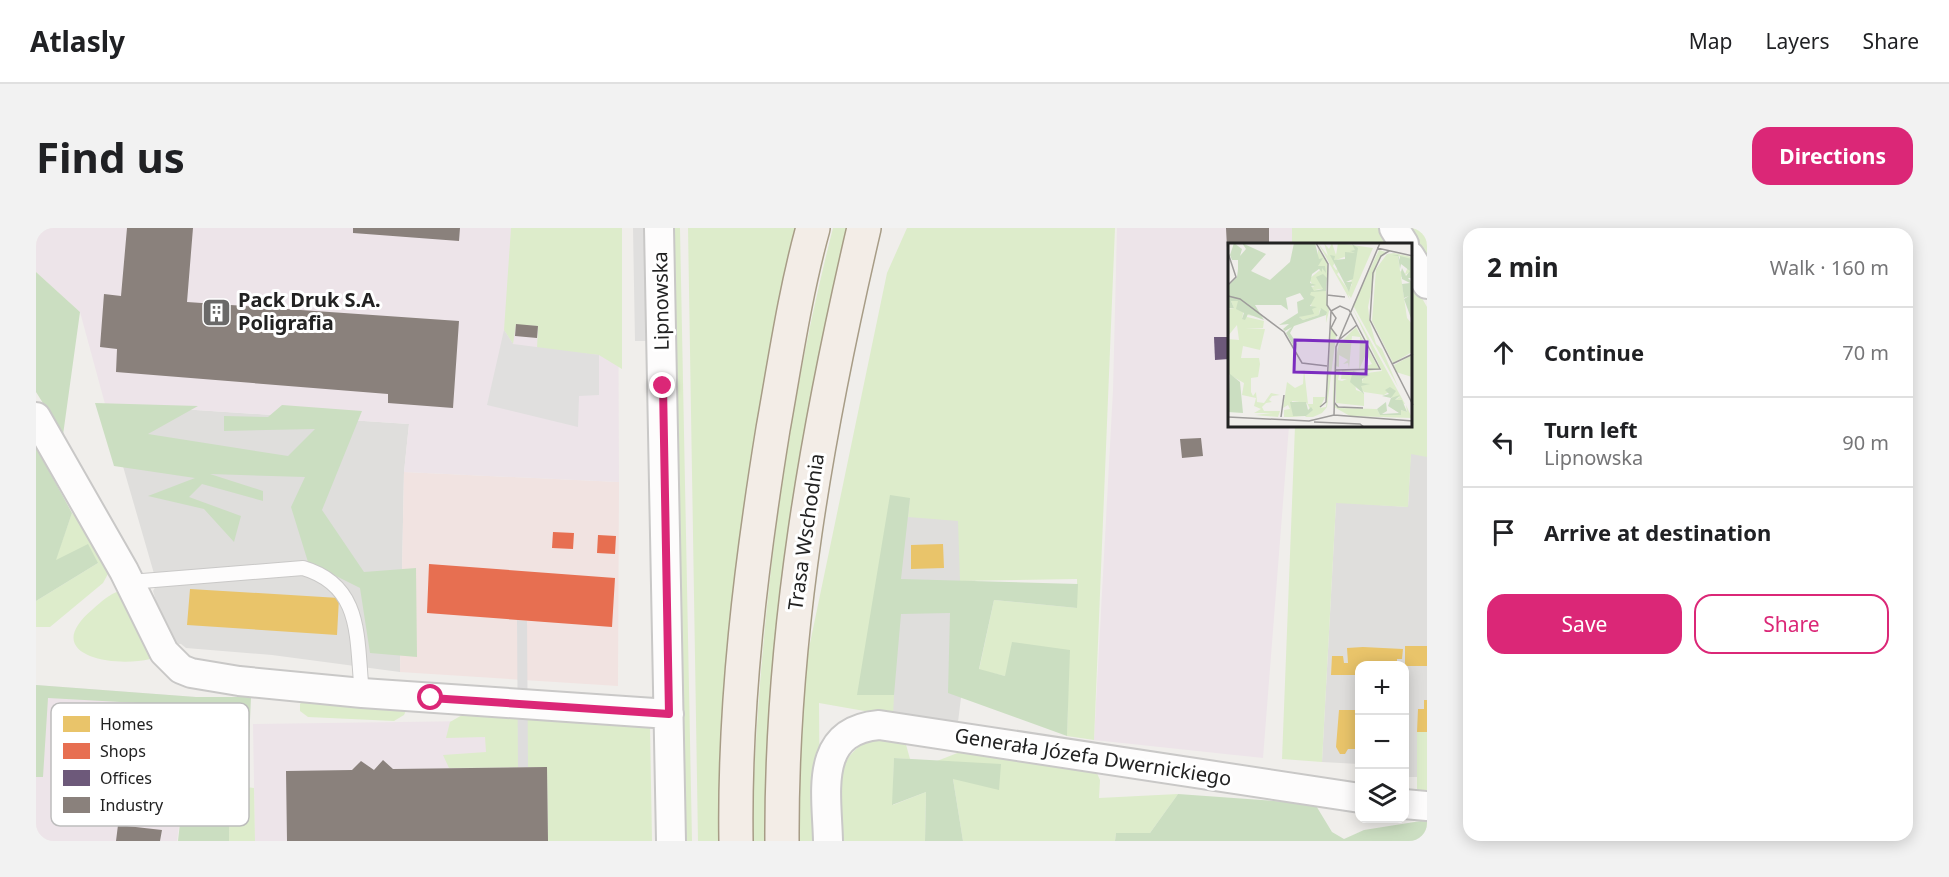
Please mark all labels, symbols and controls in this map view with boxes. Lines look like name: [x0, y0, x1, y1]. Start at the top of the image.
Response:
text: Atlasly: [30, 22, 125, 60]
text: Map: [1689, 27, 1733, 55]
text: Layers: [1766, 27, 1830, 55]
text: Share: [1863, 27, 1919, 55]
button: Directions: [1752, 127, 1913, 185]
text: Find us: [36, 128, 185, 185]
inset map: [1228, 243, 1412, 428]
text: 2 min: [1487, 249, 1559, 285]
street label: Lipnowska: [646, 251, 675, 351]
text: Walk · 160 m: [1770, 254, 1889, 281]
place label: Pack Druk S.A. Poligrafia: [238, 286, 381, 336]
building icon: Pack Druk S.A. Poligrafia: [201, 296, 233, 328]
icon: ahead: [1487, 336, 1520, 369]
text: Continue: [1544, 337, 1644, 367]
text: 70 m: [1842, 339, 1889, 366]
route end: [649, 372, 675, 398]
text: Turn left: [1544, 414, 1638, 444]
icon: left: [1487, 426, 1520, 459]
text: 90 m: [1842, 429, 1889, 456]
text: Lipnowska: [1544, 444, 1643, 471]
street label: Trasa Wschodnia: [781, 452, 830, 612]
icon: arrive: [1487, 516, 1520, 549]
text: Arrive at destination: [1544, 517, 1771, 547]
button: Save: [1487, 594, 1682, 654]
button: Share: [1694, 594, 1889, 654]
map controls: [1355, 661, 1409, 823]
button: +: [1355, 661, 1409, 715]
route start: [417, 684, 443, 710]
legend: [51, 703, 249, 826]
text: Homes: [100, 713, 153, 735]
button: −: [1355, 715, 1409, 769]
street label: Generała Józefa Dwernickiego: [953, 721, 1233, 792]
text: Shops: [100, 740, 146, 762]
text: Offices: [100, 767, 152, 789]
button: layers: [1355, 769, 1409, 823]
text: Industry: [100, 794, 164, 816]

